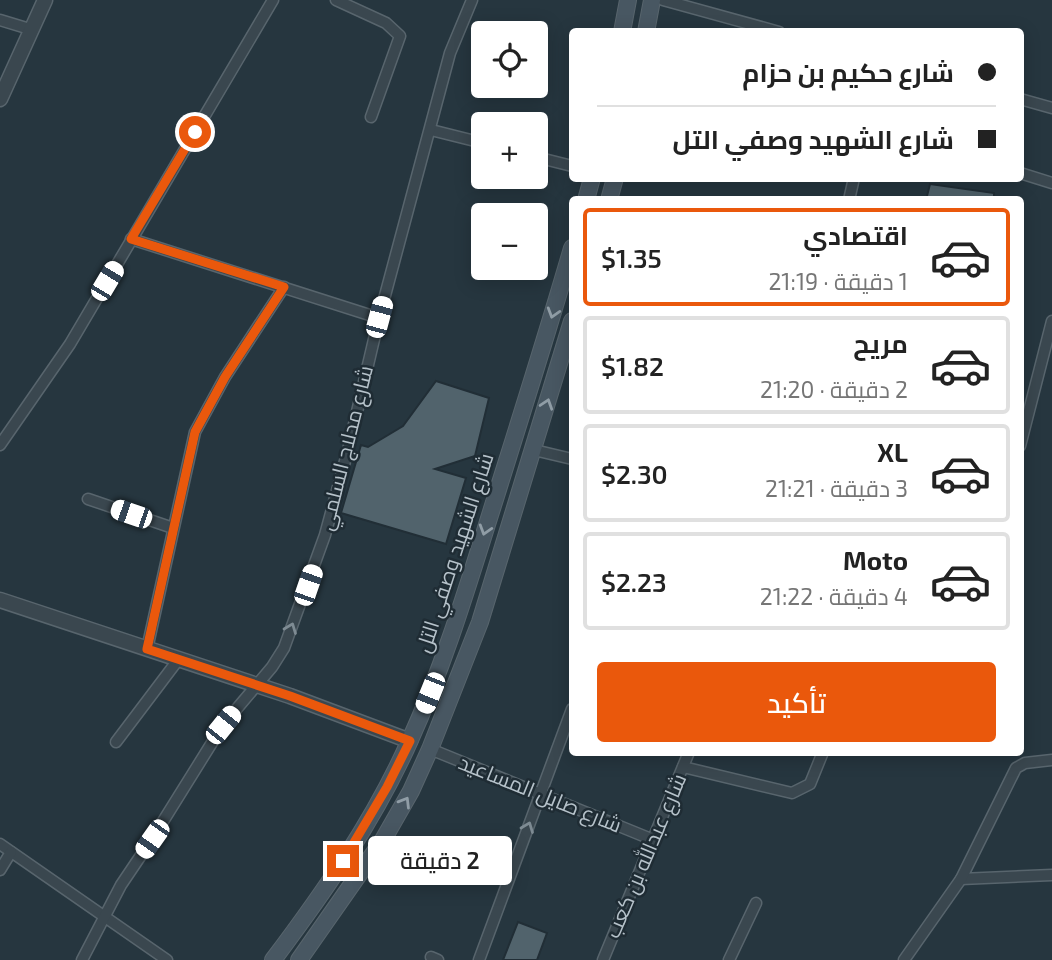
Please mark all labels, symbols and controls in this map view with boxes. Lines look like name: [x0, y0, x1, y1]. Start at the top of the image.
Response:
map controls: [471, 21, 548, 280]
button: locate: [471, 21, 548, 98]
text: شارع حكيم بن حزام: [742, 56, 954, 87]
button: +: [471, 112, 548, 189]
route start: [179, 116, 211, 148]
text: شارع الشهيد وصفي التل: [672, 123, 954, 154]
button: −: [471, 203, 548, 280]
text: اقتصادي: [803, 219, 908, 250]
icon: car: [929, 226, 992, 289]
text: $1.35: [601, 242, 662, 273]
car: [88, 258, 127, 304]
text: 1 دقيقة · 21:19: [768, 267, 908, 295]
car: [364, 294, 395, 340]
one-way arrow: [546, 307, 561, 319]
text: مريح: [853, 327, 908, 358]
icon: car: [929, 334, 992, 397]
text: $1.82: [601, 350, 664, 381]
street label: شارع مدلاج السلمي: [312, 363, 382, 534]
text: 2 دقيقة · 21:20: [760, 375, 908, 403]
one-way arrow: [539, 398, 554, 410]
text: XL: [877, 436, 908, 467]
icon: car: [929, 442, 992, 505]
street label: شارع الشهيد وصفي التل: [409, 450, 502, 657]
text: $2.30: [601, 458, 668, 489]
text: 3 دقيقة · 21:21: [765, 474, 908, 502]
car: [108, 497, 155, 531]
one-way arrow: [479, 523, 493, 536]
text: Moto: [843, 544, 908, 575]
icon: car: [929, 550, 992, 613]
car: [292, 562, 325, 608]
text: $2.23: [601, 566, 667, 597]
text: 4 دقيقة · 21:22: [760, 582, 908, 610]
one-way arrow: [283, 622, 297, 634]
button: تأكيد: [597, 662, 996, 742]
car: [413, 670, 448, 716]
car: [202, 702, 245, 748]
street label: شارع صايل المساعيد: [454, 749, 626, 839]
street label: شارع عبدالله بن كعب: [599, 769, 693, 943]
one-way arrow: [397, 796, 410, 809]
car: [132, 816, 173, 862]
one-way arrow: [519, 821, 533, 833]
callout: 2 دقيقة: [368, 836, 511, 886]
route end: [327, 845, 359, 877]
text: 2 دقيقة: [400, 846, 480, 874]

